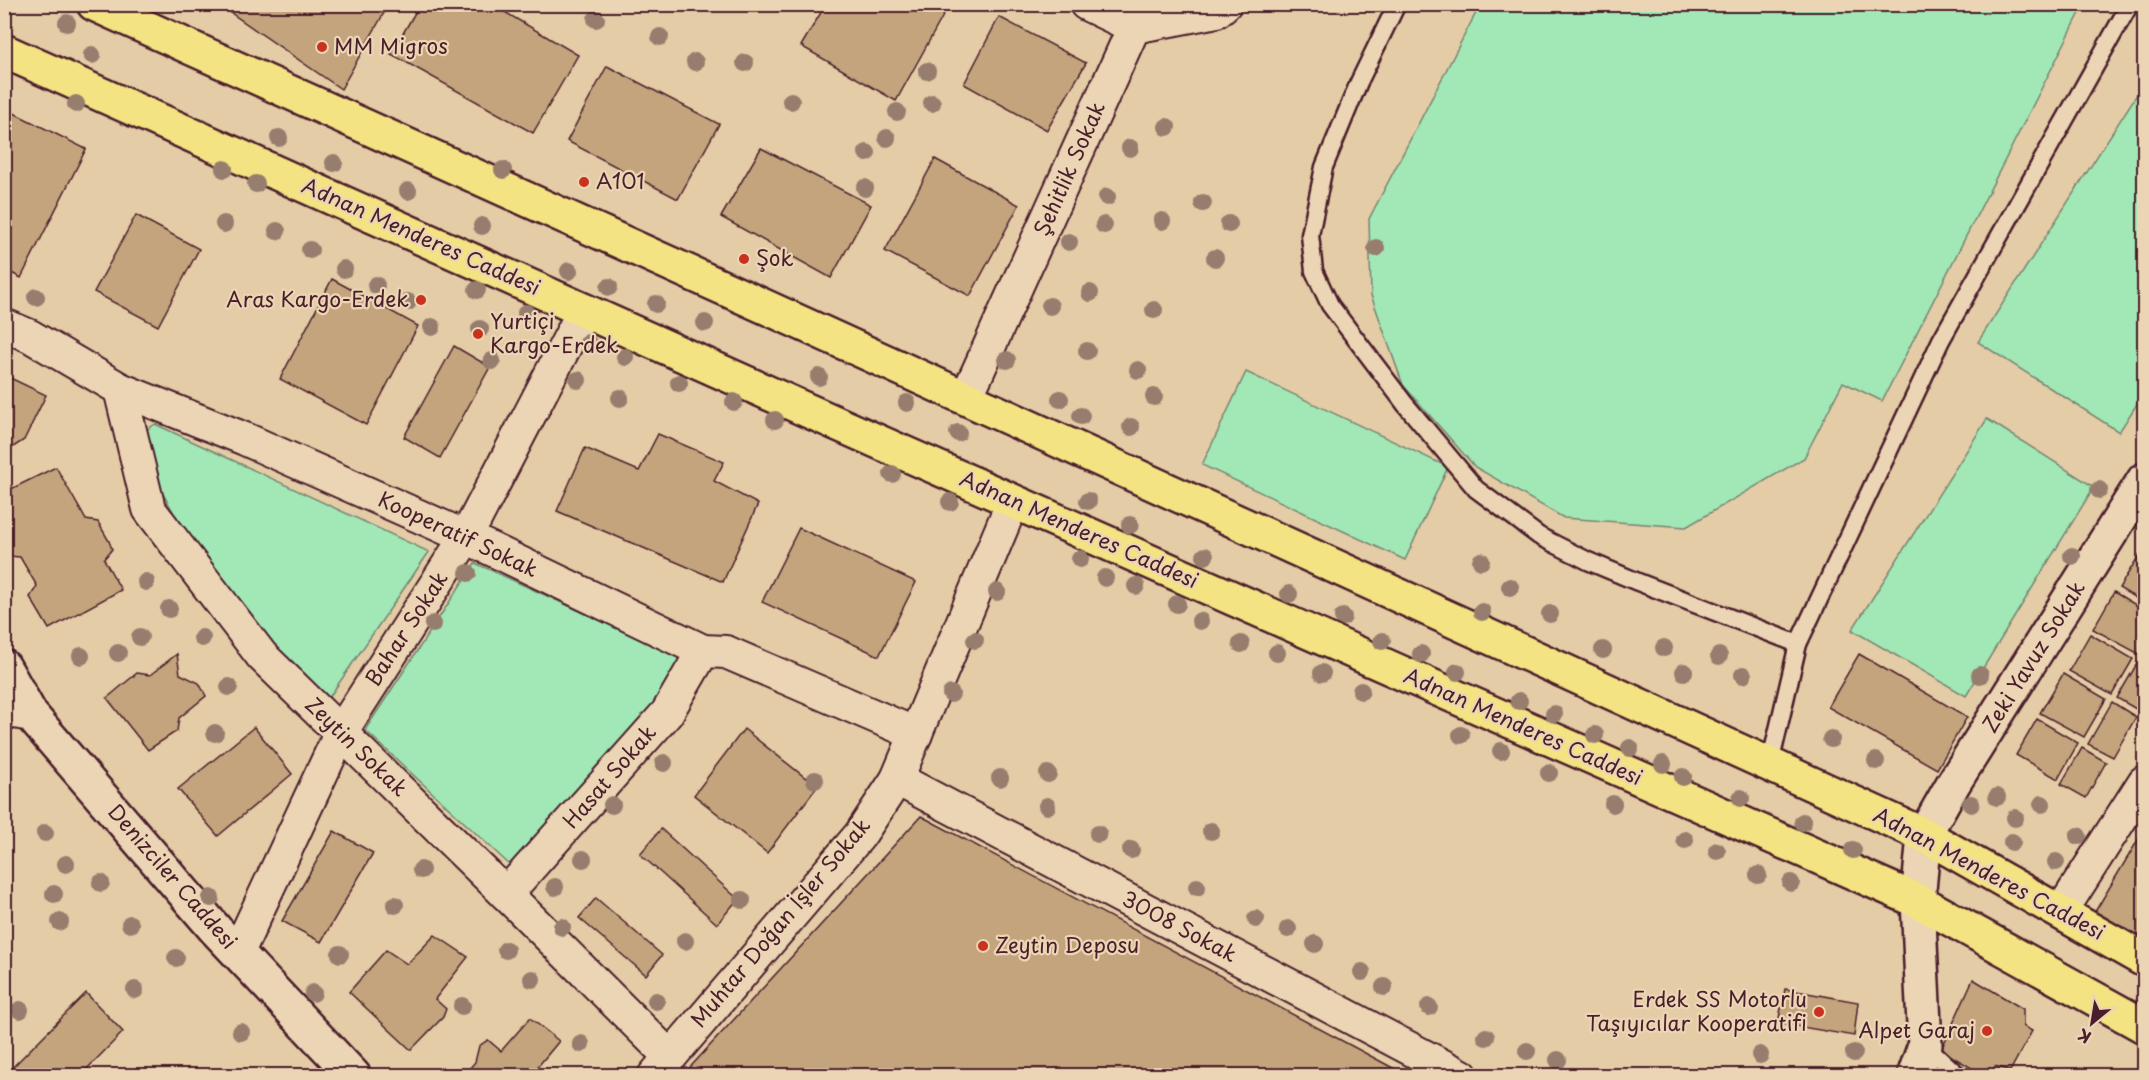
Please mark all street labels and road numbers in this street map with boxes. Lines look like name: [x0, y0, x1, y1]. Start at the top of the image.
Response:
street label: Şehitlik Sokak: [1024, 96, 1112, 241]
street label: Adnan Menderes Caddesi: [297, 168, 546, 302]
street label: Adnan Menderes Caddesi: [955, 461, 1204, 595]
street label: Kooperatif Sokak: [374, 482, 544, 584]
street label: Bahar Sokak: [356, 564, 455, 692]
street label: Zeki Yavuz Sokak: [1973, 574, 2092, 738]
street label: Adnan Menderes Caddesi: [1399, 658, 1648, 792]
street label: Zeytin Sokak: [299, 688, 416, 803]
street label: Hasat Sokak: [554, 717, 663, 835]
street label: Denizciler Caddesi: [101, 796, 246, 955]
street label: Adnan Menderes Caddesi: [1869, 798, 2111, 947]
street label: Muhtar Doğan İşler Sokak: [682, 810, 877, 1034]
street label: 3008 Sokak: [1117, 881, 1243, 969]

